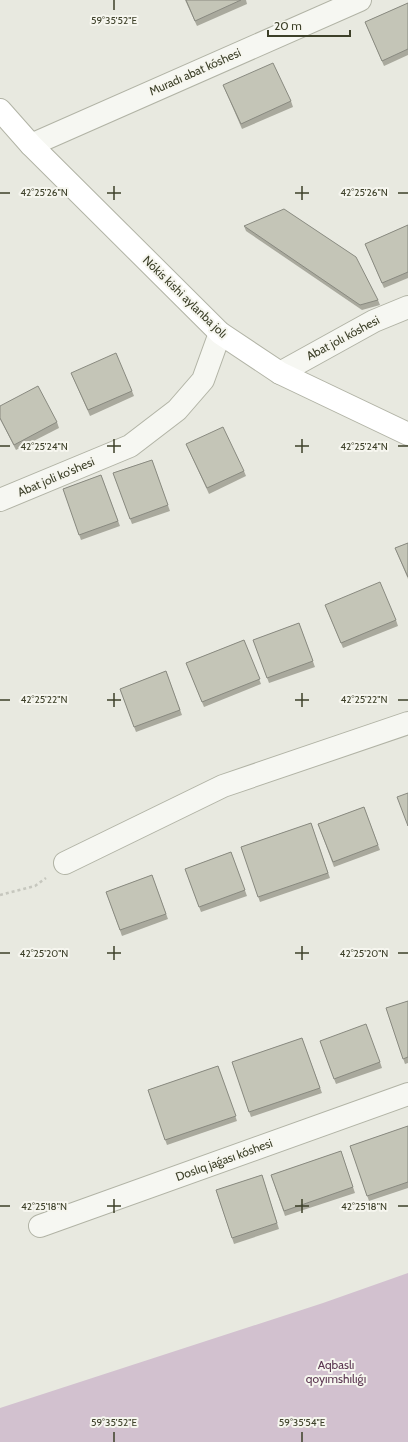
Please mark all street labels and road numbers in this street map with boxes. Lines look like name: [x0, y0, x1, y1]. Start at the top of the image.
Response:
street label: Muradı abat kóshesi: [147, 45, 243, 99]
street label: Nókis kishi aylanba jolı: [140, 252, 231, 341]
street label: Abat jolı kóshesi: [304, 312, 382, 363]
street label: Abat joli ko'shesi: [15, 454, 97, 500]
street label: Doslıq jaǵası kóshesi: [173, 1135, 274, 1184]

